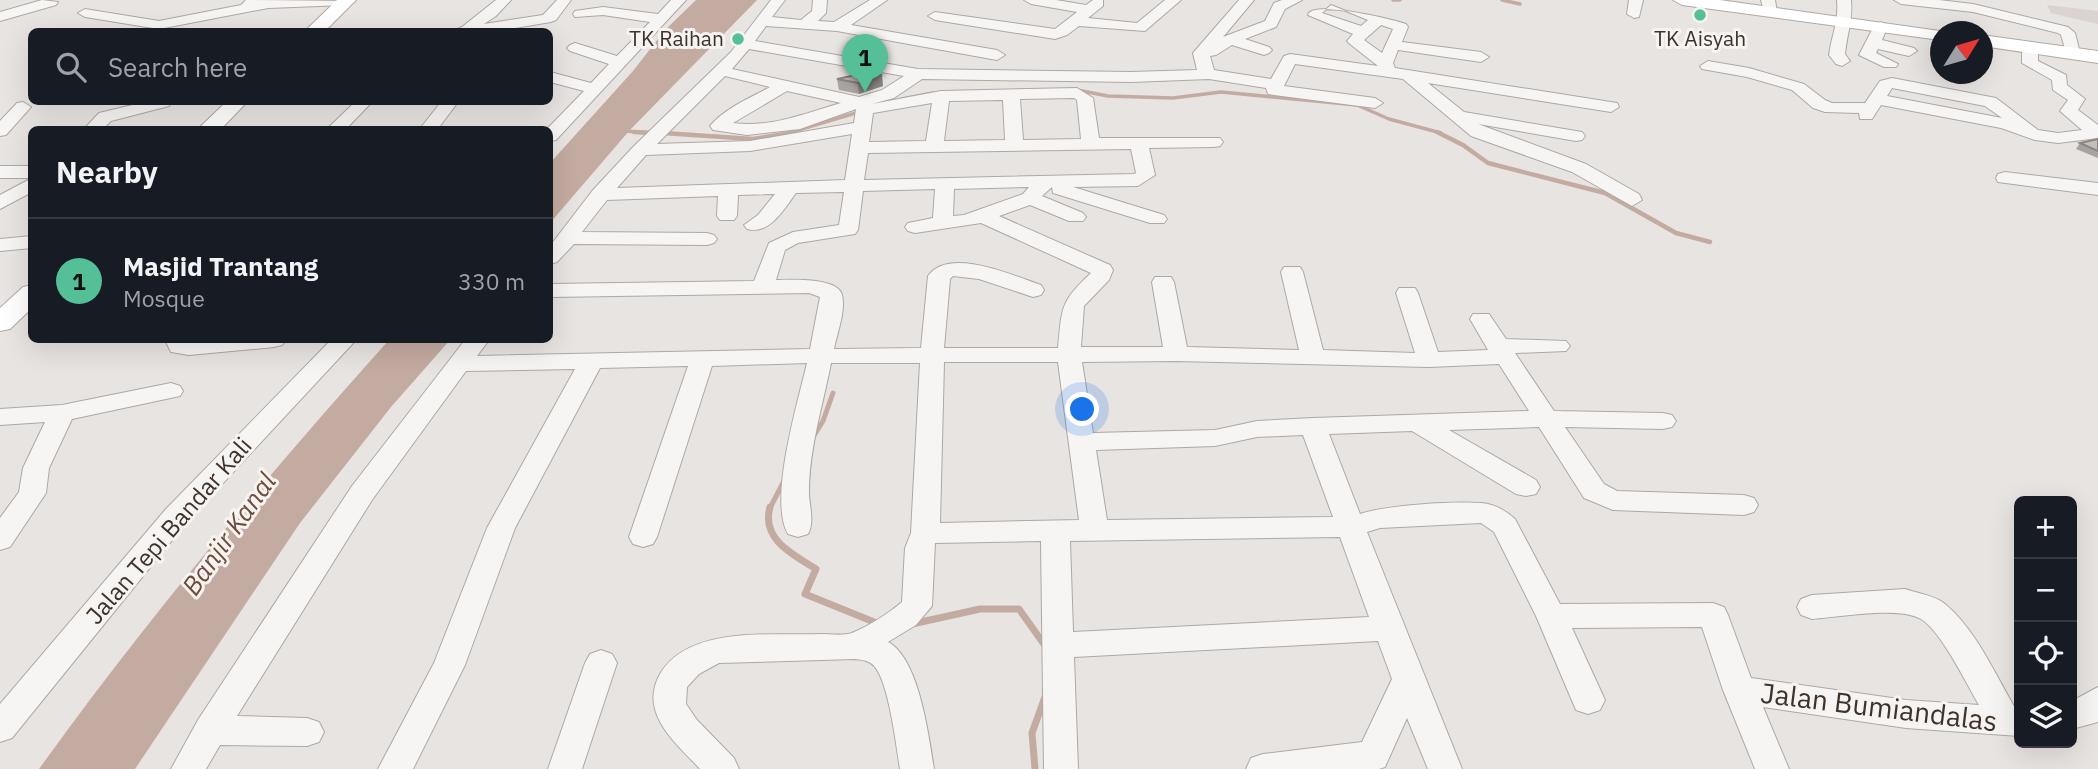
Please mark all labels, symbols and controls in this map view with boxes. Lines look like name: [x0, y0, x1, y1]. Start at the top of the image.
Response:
marker: TK Aisyah: [1692, 7, 1708, 23]
north arrow: [1930, 21, 1993, 84]
place label: TK Raihan: [629, 24, 724, 52]
place label: TK Aisyah: [1654, 24, 1746, 52]
search box: [28, 28, 553, 105]
marker: TK Raihan: [730, 31, 746, 47]
pin: 1: [842, 34, 888, 92]
icon: search: [52, 48, 90, 86]
text: Search here: [108, 50, 247, 84]
text: Nearby: [56, 152, 158, 191]
text: Masjid Trantang: [123, 249, 318, 283]
text: 1: [72, 266, 86, 296]
text: 330 m: [458, 266, 525, 296]
text: Mosque: [123, 283, 205, 313]
your location: [1065, 392, 1099, 426]
street label: Jalan Tepi Bandar Kali: [78, 430, 258, 631]
water label: Banjir Kanal: [174, 465, 283, 601]
map controls: [2014, 496, 2077, 748]
button: +: [2014, 496, 2077, 559]
button: −: [2014, 559, 2077, 622]
button: locate: [2014, 622, 2077, 685]
street label: Jalan Bumiandalas: [1759, 674, 2000, 739]
button: layers: [2014, 685, 2077, 748]

